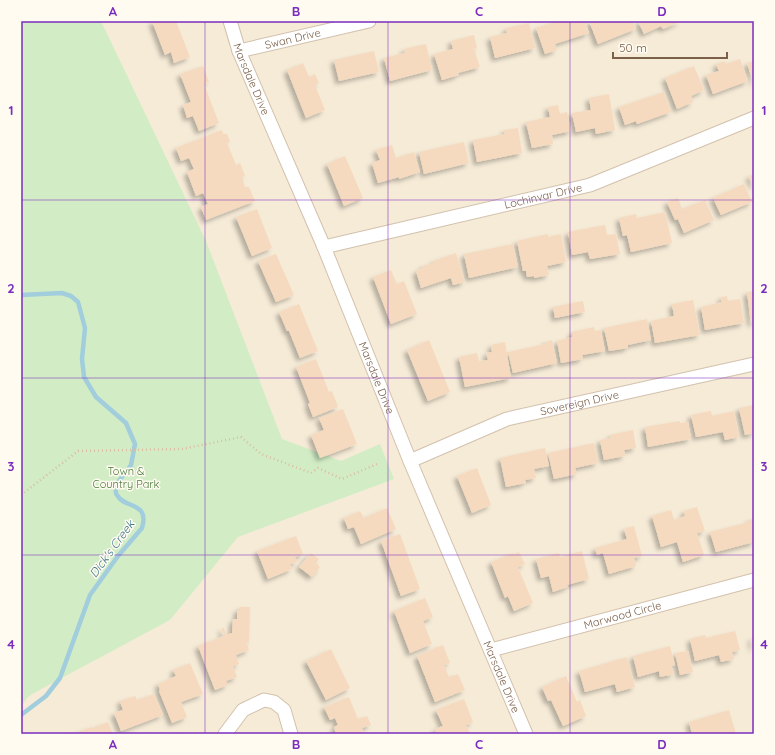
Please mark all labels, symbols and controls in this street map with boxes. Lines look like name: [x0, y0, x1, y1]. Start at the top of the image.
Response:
text: A: [109, 3, 118, 19]
text: B: [292, 3, 300, 19]
text: C: [475, 3, 483, 19]
text: D: [657, 3, 667, 19]
street label: Swan Drive: [263, 25, 322, 52]
scale bar: [613, 34, 727, 60]
text: 50 m: [619, 40, 647, 55]
street label: Marsdale Drive: [230, 42, 273, 117]
text: 1: [8, 102, 14, 118]
text: 1: [761, 102, 767, 118]
street label: Lochinvar Drive: [503, 180, 583, 212]
text: 2: [7, 280, 15, 296]
text: 2: [760, 280, 768, 296]
street label: Marsdale Drive: [356, 340, 397, 416]
street label: Sovereign Drive: [539, 387, 620, 418]
text: 3: [8, 458, 15, 474]
text: 3: [761, 458, 768, 474]
park label: Town & Country Park: [93, 464, 160, 491]
water label: Dick's Creek: [86, 516, 138, 580]
street label: Marwood Circle: [582, 598, 663, 632]
text: 4: [7, 636, 15, 652]
text: 4: [760, 636, 768, 652]
street label: Marsdale Drive: [480, 639, 523, 715]
text: A: [109, 736, 118, 752]
text: B: [292, 736, 300, 752]
text: C: [475, 736, 483, 752]
text: D: [657, 736, 667, 752]

